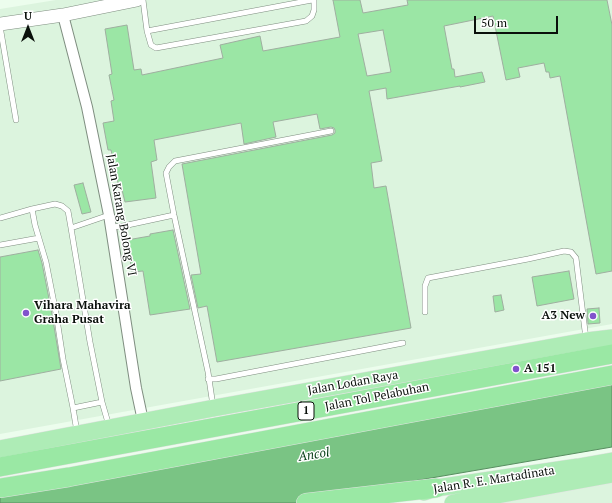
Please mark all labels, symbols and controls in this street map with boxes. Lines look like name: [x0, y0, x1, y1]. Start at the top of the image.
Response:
north arrow: [8, 8, 48, 48]
scale bar: [476, 8, 560, 34]
text: U: [24, 9, 32, 23]
text: 50 m: [481, 15, 507, 30]
street label: Jalan Karang Bolong VI: [103, 153, 139, 277]
place label: Vihara Mahavira Graha Pusat: [34, 299, 131, 327]
marker: Vihara Mahavira Graha Pusat: [21, 308, 31, 318]
place label: A3 New: [541, 309, 585, 323]
marker: A3 New: [588, 311, 598, 321]
place label: A 151: [524, 362, 556, 376]
marker: A 151: [511, 364, 521, 374]
street label: Jalan Lodan Raya: [307, 368, 399, 398]
street label: Jalan Tol Pelabuhan: [324, 380, 430, 414]
road number: 1: [298, 402, 314, 420]
water label: Ancol: [297, 445, 331, 465]
street label: Jalan R. E. Martadinata: [432, 463, 556, 497]

